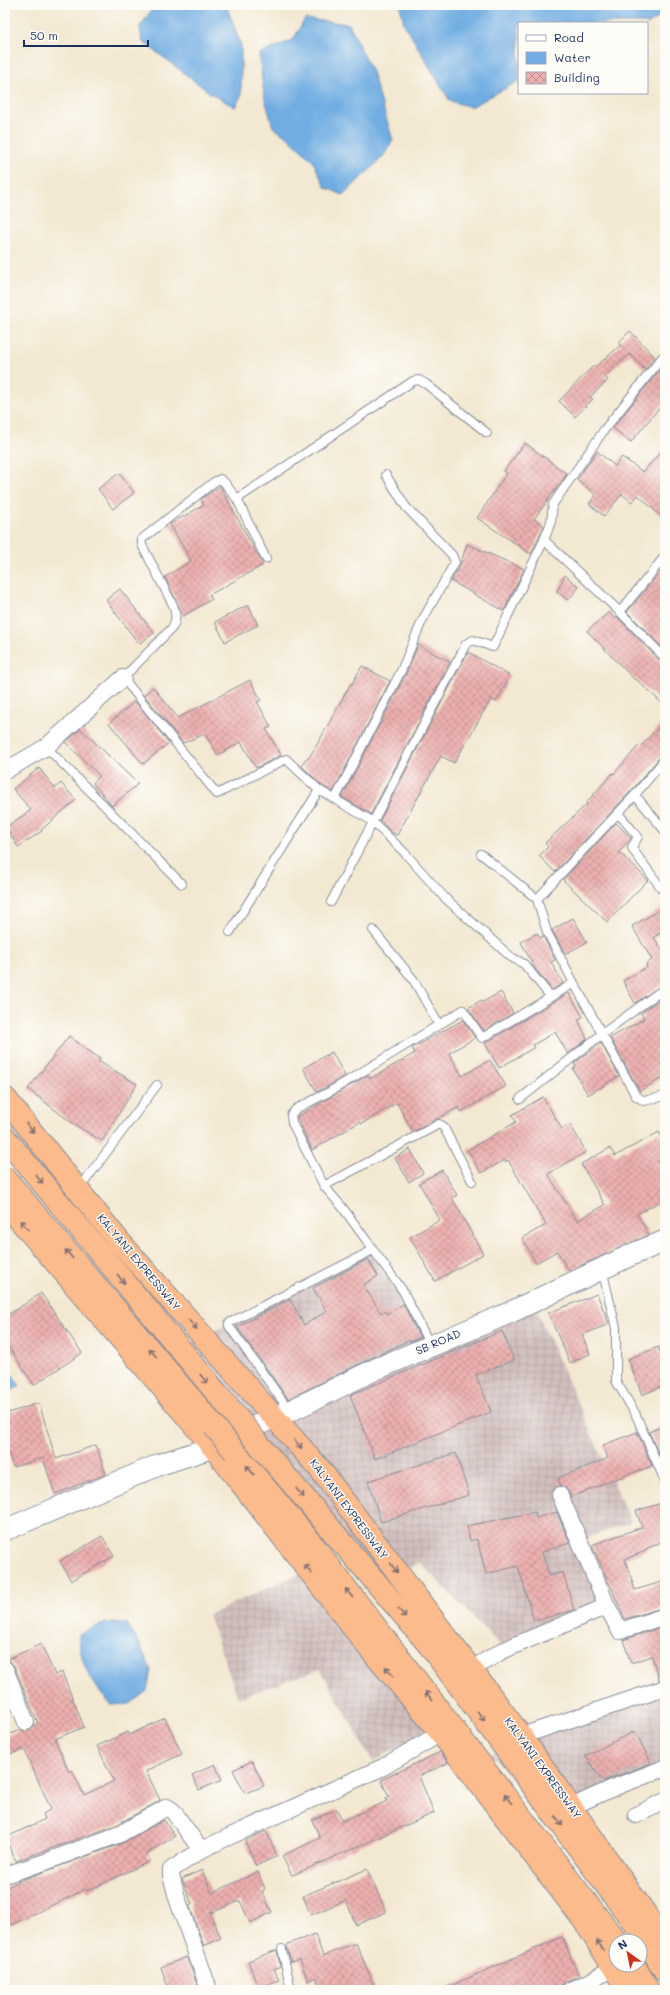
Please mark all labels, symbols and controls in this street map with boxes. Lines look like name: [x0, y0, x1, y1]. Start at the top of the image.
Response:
scale bar: [24, 22, 148, 48]
legend: [518, 22, 648, 94]
text: 50 m: [30, 27, 58, 43]
text: Road: [554, 29, 584, 45]
text: Water: [554, 49, 591, 65]
text: Building: [554, 69, 600, 85]
one-way arrow: [25, 1123, 34, 1134]
one-way arrow: [34, 1173, 43, 1184]
street label: KALYANI EXPRESSWAY: [94, 1210, 184, 1313]
one-way arrow: [19, 1220, 28, 1231]
one-way arrow: [65, 1248, 74, 1259]
one-way arrow: [117, 1274, 126, 1284]
one-way arrow: [188, 1320, 198, 1330]
street label: SB ROAD: [413, 1325, 463, 1358]
one-way arrow: [149, 1348, 158, 1358]
one-way arrow: [200, 1374, 209, 1384]
one-way arrow: [293, 1438, 302, 1449]
street label: KALYANI EXPRESSWAY: [307, 1456, 392, 1562]
one-way arrow: [246, 1464, 255, 1475]
one-way arrow: [295, 1487, 304, 1497]
one-way arrow: [390, 1563, 399, 1574]
one-way arrow: [304, 1564, 313, 1575]
one-way arrow: [345, 1587, 354, 1598]
one-way arrow: [398, 1608, 407, 1619]
one-way arrow: [384, 1666, 393, 1676]
one-way arrow: [424, 1690, 433, 1701]
one-way arrow: [477, 1711, 486, 1722]
street label: KALYANI EXPRESSWAY: [502, 1714, 585, 1821]
one-way arrow: [504, 1793, 512, 1804]
one-way arrow: [554, 1815, 563, 1826]
north arrow: [608, 1933, 648, 1973]
text: N: [615, 1936, 630, 1953]
one-way arrow: [596, 1940, 604, 1951]

